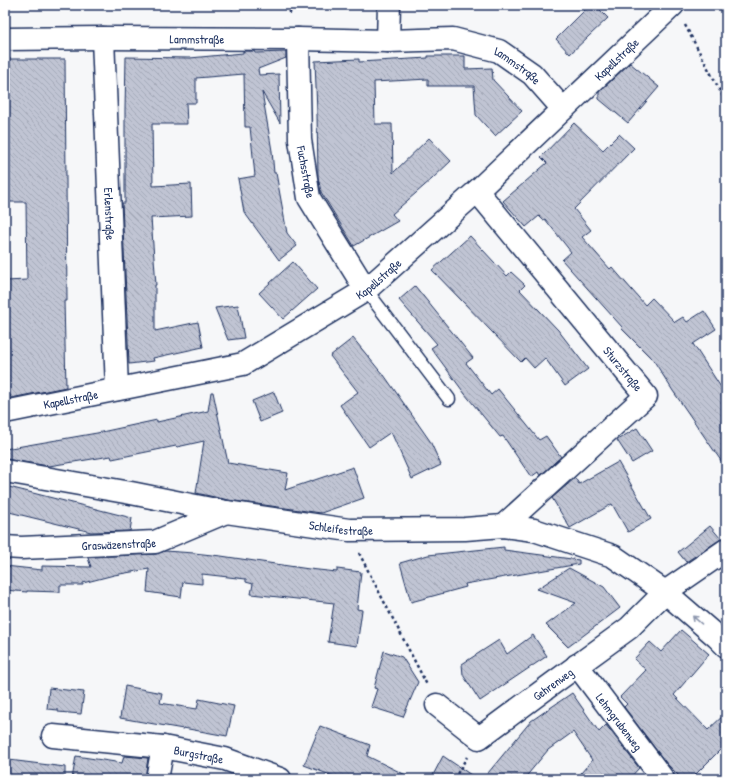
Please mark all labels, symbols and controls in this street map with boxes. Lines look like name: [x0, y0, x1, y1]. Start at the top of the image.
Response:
street label: Lammstraße: [170, 30, 225, 47]
street label: Kapellstraße: [590, 34, 642, 84]
street label: Lammstraße: [493, 42, 546, 88]
street label: Fuchsstraße: [292, 143, 319, 200]
street label: Erlenstraße: [100, 187, 120, 241]
street label: Kapellstraße: [352, 254, 405, 303]
street label: Sturzstraße: [600, 342, 647, 395]
street label: Kapellstraße: [42, 385, 100, 413]
street label: Schleifestraße: [308, 516, 373, 539]
street label: Graswäzenstraße: [81, 533, 157, 554]
one-way arrow: [693, 616, 703, 625]
street label: Gehrenweg: [529, 663, 576, 704]
street label: Lehmgrubenweg: [592, 689, 647, 754]
street label: Burgstraße: [173, 741, 225, 767]

